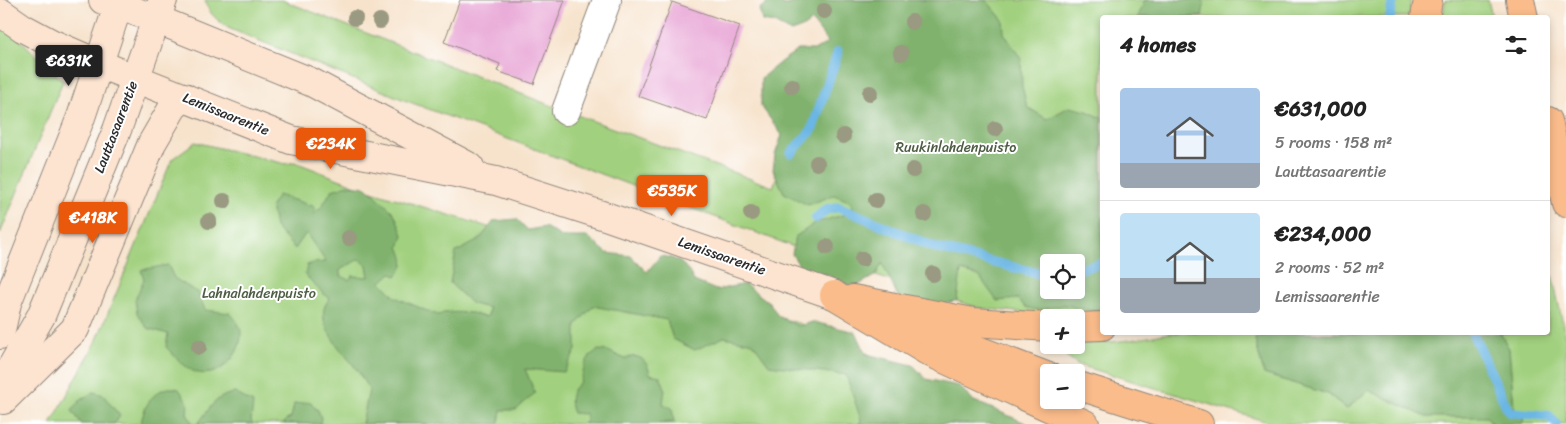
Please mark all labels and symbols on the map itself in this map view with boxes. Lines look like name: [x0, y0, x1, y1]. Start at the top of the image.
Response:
pin: €631K: [34, 44, 104, 87]
street label: Lauttasaarentie: [87, 77, 145, 177]
street label: Lemissaarentie: [179, 85, 273, 143]
pin: €234K: [296, 128, 366, 170]
park label: Ruukinlahdenpuisto: [896, 135, 1016, 160]
pin: €535K: [637, 174, 707, 217]
pin: €418K: [58, 202, 128, 244]
street label: Lemissaarentie: [675, 229, 769, 283]
park label: Lahnalahdenpuisto: [202, 281, 316, 306]

